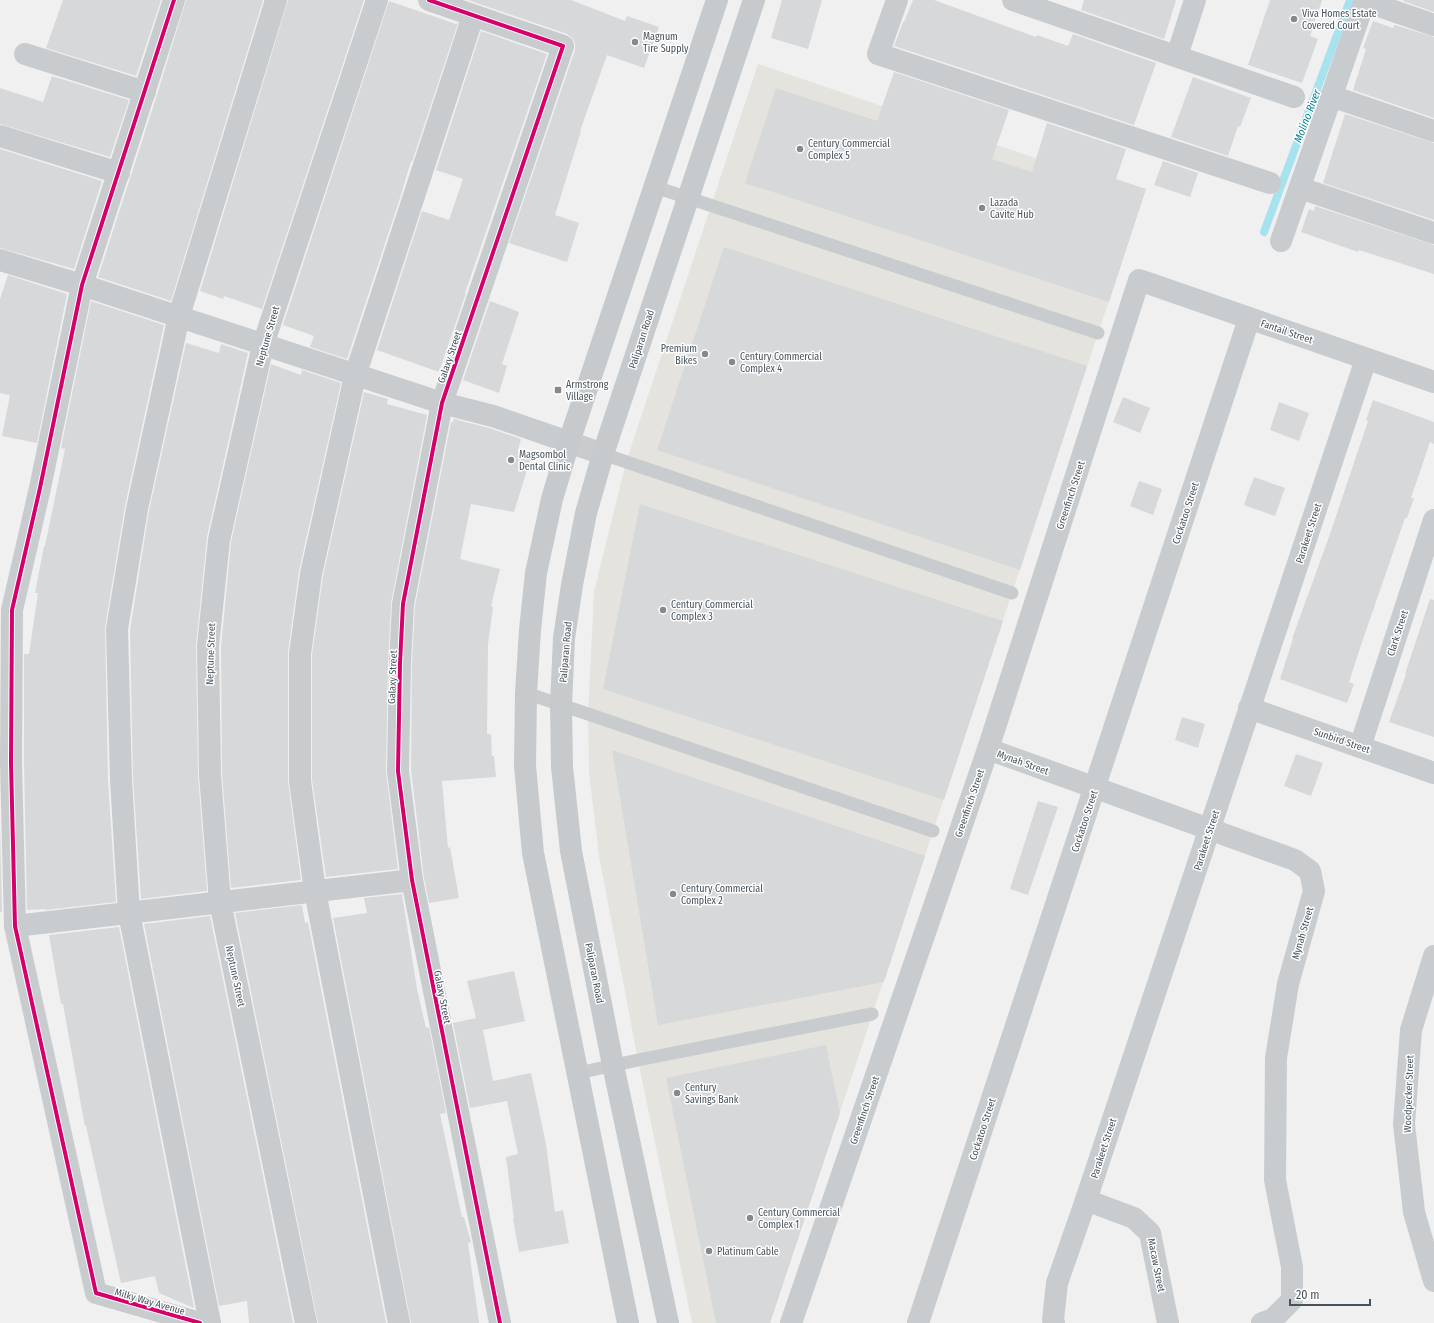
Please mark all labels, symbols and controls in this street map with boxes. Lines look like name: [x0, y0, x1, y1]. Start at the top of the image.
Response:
place label: Viva Homes Estate Covered Court: [1302, 8, 1377, 32]
marker: Viva Homes Estate Covered Court: [1289, 14, 1299, 24]
place label: Magnum Tire Supply: [643, 31, 689, 55]
marker: Magnum Tire Supply: [630, 37, 640, 47]
water label: Molino River: [1291, 87, 1324, 145]
place label: Century Commercial Complex 5: [808, 138, 890, 162]
marker: Century Commercial Complex 5: [795, 144, 805, 154]
place label: Lazada Cavite Hub: [990, 197, 1034, 221]
marker: Lazada Cavite Hub: [977, 203, 987, 213]
street label: Neptune Street: [254, 304, 282, 368]
street label: Paliparan Road: [627, 308, 657, 370]
street label: Fantail Street: [1259, 317, 1315, 347]
street label: Galaxy Street: [436, 329, 465, 385]
place label: Premium Bikes: [661, 343, 697, 367]
marker: Premium Bikes: [700, 349, 710, 359]
place label: Century Commercial Complex 4: [740, 351, 822, 375]
marker: Century Commercial Complex 4: [727, 357, 737, 367]
place label: Armstrong Village: [566, 379, 609, 403]
marker: Armstrong Village: [553, 385, 563, 395]
place label: Magsombol Dental Clinic: [519, 449, 571, 473]
marker: Magsombol Dental Clinic: [506, 455, 516, 465]
street label: Greenfinch Street: [1054, 459, 1088, 531]
street label: Cockatoo Street: [1170, 480, 1202, 546]
street label: Parakeet Street: [1294, 501, 1325, 565]
place label: Century Commercial Complex 3: [671, 599, 753, 623]
marker: Century Commercial Complex 3: [658, 605, 668, 615]
street label: Clark Street: [1385, 608, 1411, 658]
street label: Paliparan Road: [557, 621, 575, 683]
street label: Neptune Street: [204, 622, 218, 685]
street label: Galaxy Street: [386, 649, 400, 704]
street label: Sunbird Street: [1312, 726, 1372, 756]
street label: Mynah Street: [995, 748, 1051, 778]
street label: Greenfinch Street: [953, 767, 987, 839]
street label: Cockatoo Street: [1069, 788, 1101, 854]
street label: Parakeet Street: [1192, 808, 1223, 872]
place label: Century Commercial Complex 2: [681, 883, 763, 907]
marker: Century Commercial Complex 2: [668, 889, 678, 899]
street label: Mynah Street: [1290, 905, 1316, 961]
street label: Paliparan Road: [582, 942, 606, 1004]
street label: Neptune Street: [223, 945, 247, 1008]
street label: Galaxy Street: [431, 970, 453, 1025]
street label: Woodpecker Street: [1402, 1054, 1416, 1133]
street label: Greenfinch Street: [848, 1074, 882, 1146]
place label: Century Savings Bank: [685, 1082, 739, 1106]
marker: Century Savings Bank: [672, 1088, 682, 1098]
street label: Cockatoo Street: [967, 1096, 999, 1162]
street label: Parakeet Street: [1089, 1116, 1120, 1180]
place label: Century Commercial Complex 1: [758, 1207, 840, 1231]
marker: Century Commercial Complex 1: [745, 1213, 755, 1223]
street label: Macaw Street: [1145, 1237, 1167, 1294]
marker: Platinum Cable: [704, 1246, 714, 1256]
place label: Platinum Cable: [717, 1246, 779, 1258]
scale bar: [1290, 1281, 1370, 1307]
street label: Milky Way Avenue: [113, 1286, 186, 1318]
text: 20 m: [1296, 1288, 1320, 1302]

